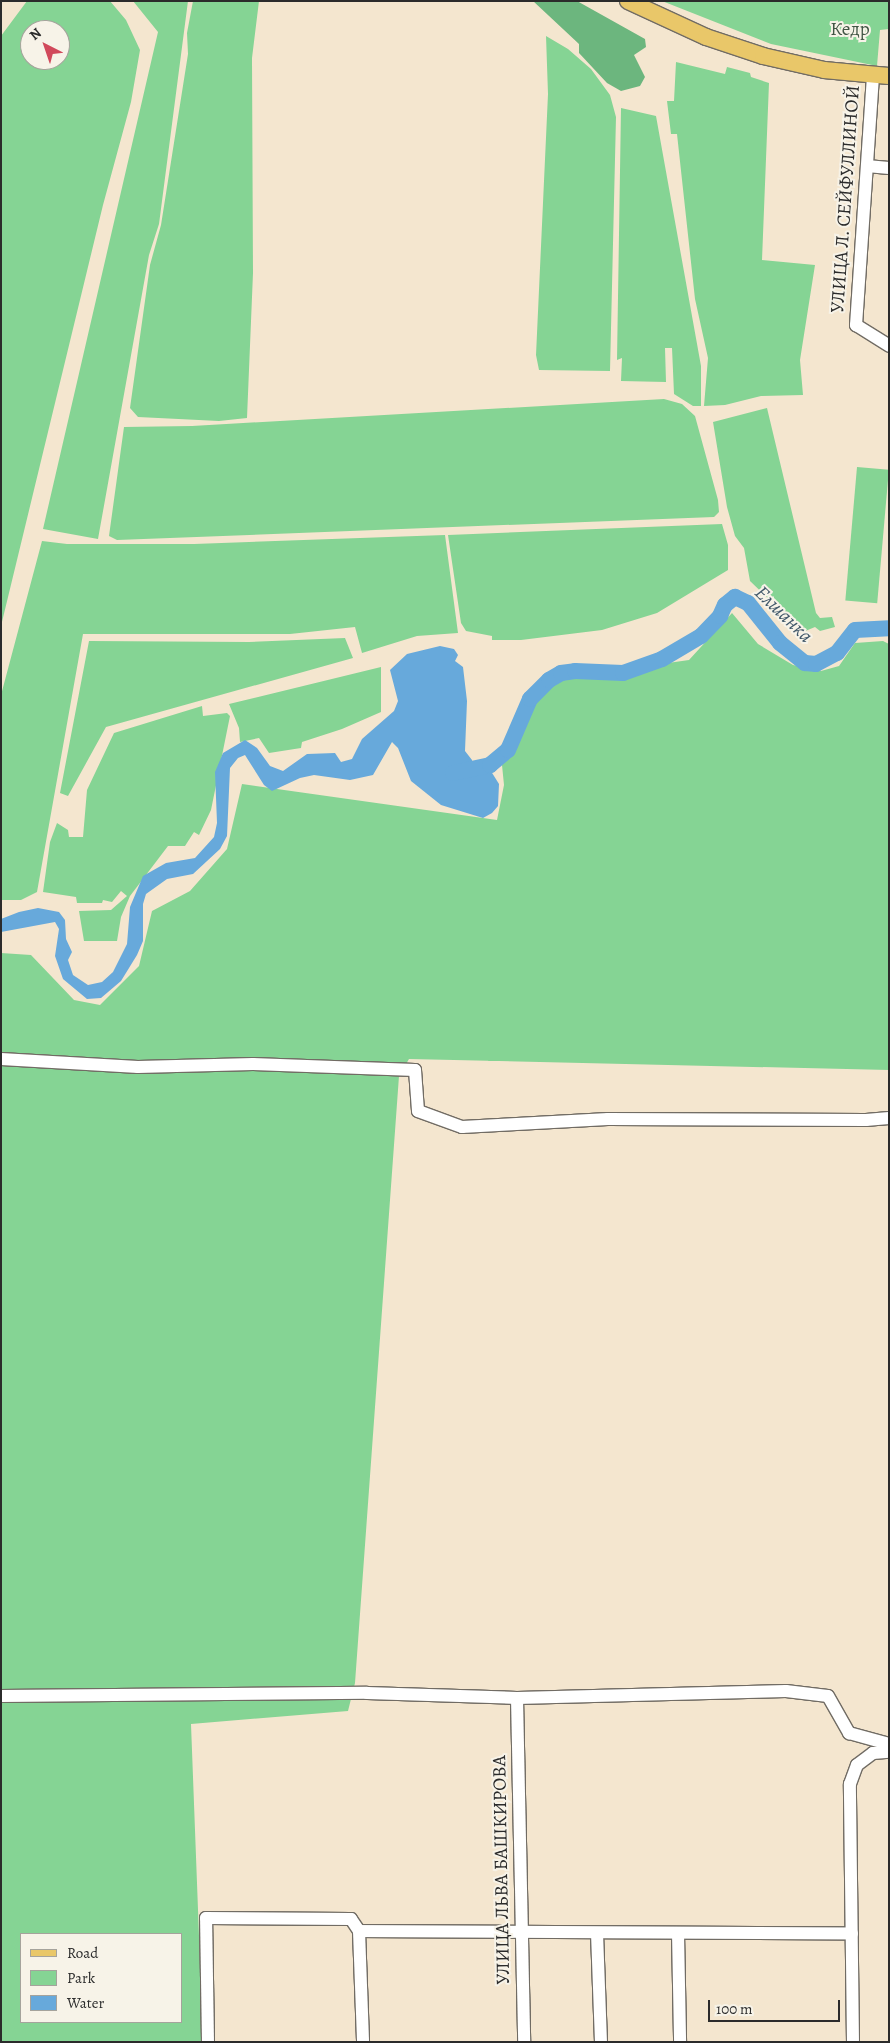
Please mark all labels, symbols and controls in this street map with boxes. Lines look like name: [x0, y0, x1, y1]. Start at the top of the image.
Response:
park label: Кедр: [830, 19, 870, 41]
north arrow: [20, 20, 70, 70]
text: N: [25, 24, 46, 45]
street label: УЛИЦА Л. СЕЙФУЛЛИНОЙ: [827, 84, 865, 314]
water label: Елшанка: [750, 580, 818, 648]
street label: УЛИЦА ЛЬВА БАШКИРОВА: [489, 1755, 515, 1985]
legend: [20, 1933, 182, 2023]
text: Road: [67, 1943, 98, 1963]
text: Park: [67, 1968, 95, 1988]
scale bar: [710, 1990, 842, 2022]
text: Water: [67, 1993, 104, 2013]
text: 100 m: [716, 1999, 753, 2019]

